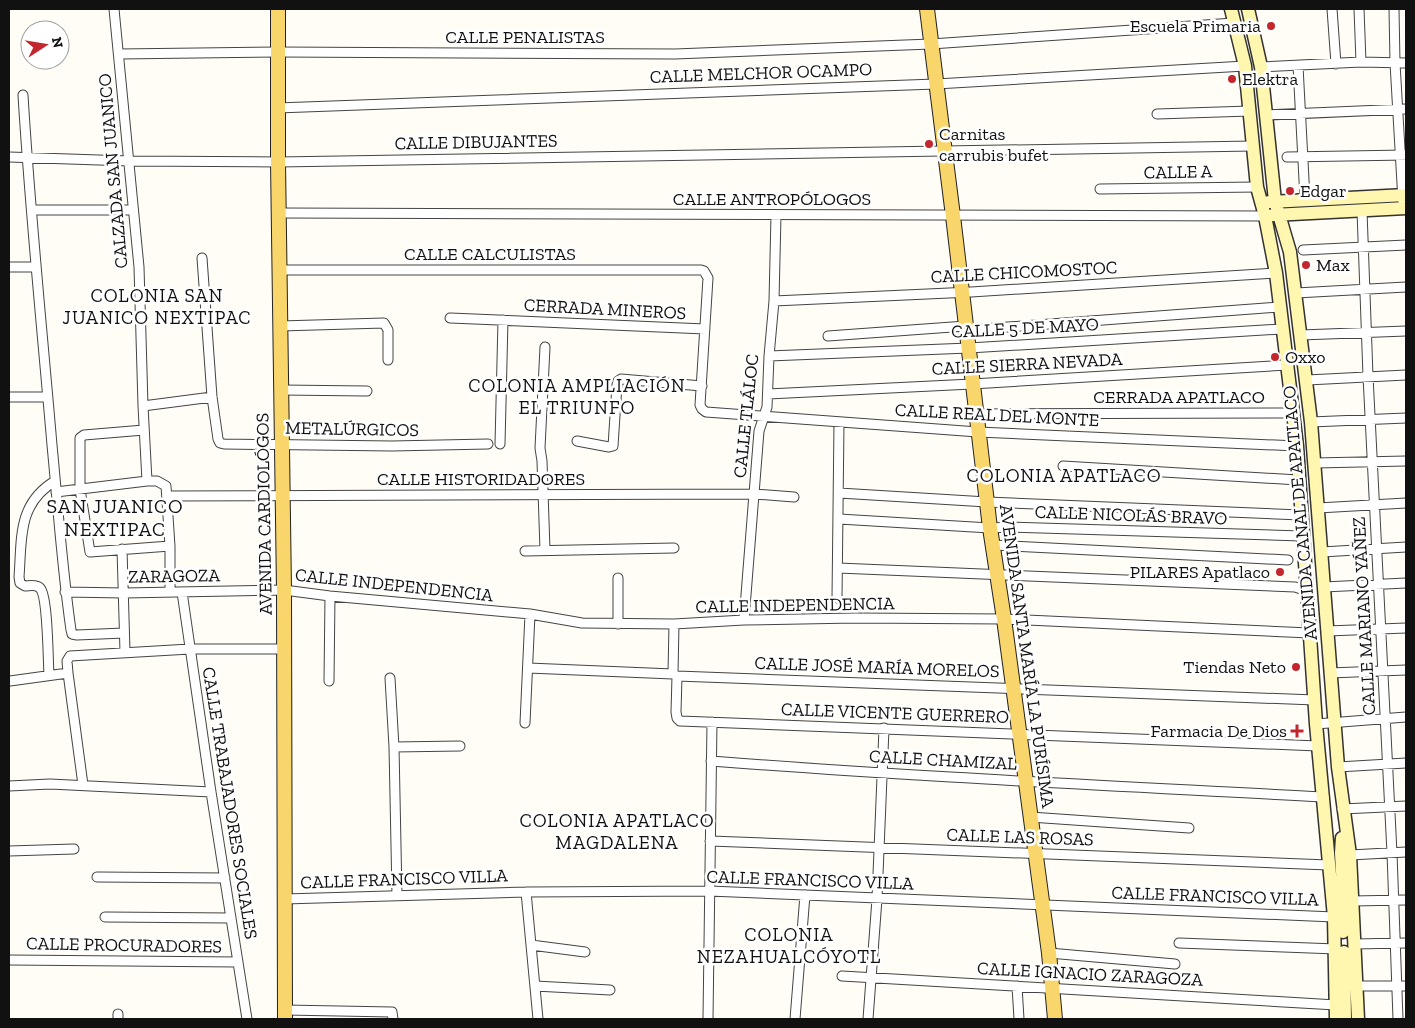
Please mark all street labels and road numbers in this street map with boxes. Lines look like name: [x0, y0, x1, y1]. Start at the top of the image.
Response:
street label: CALLE PENALISTAS: [445, 26, 605, 48]
street label: CALLE MELCHOR OCAMPO: [649, 58, 873, 88]
street label: CALZADA SAN JUANICO: [93, 72, 133, 270]
street label: CALLE DIBUJANTES: [394, 130, 558, 154]
street label: CALLE A: [1143, 160, 1213, 184]
street label: CALLE ANTROPÓLOGOS: [673, 188, 871, 210]
street label: CALLE CALCULISTAS: [404, 243, 576, 265]
street label: CALLE CHICOMOSTOC: [930, 256, 1118, 288]
street label: CERRADA MINEROS: [523, 294, 687, 324]
street label: CALLE 5 DE MAYO: [951, 313, 1099, 343]
street label: CALLE SIERRA NEVADA: [931, 348, 1123, 380]
street label: CALLE TLÁLOC: [729, 353, 763, 479]
street label: AVENIDA CANAL DE APATLACO: [1278, 385, 1322, 641]
street label: CERRADA APATLACO: [1093, 386, 1265, 408]
street label: CALLE REAL DEL MONTE: [894, 399, 1100, 431]
street label: AVENIDA CARDIOLÓGOS: [251, 413, 277, 615]
street label: METALÚRGICOS: [285, 417, 419, 441]
street label: CALLE HISTORIDADORES: [377, 468, 585, 490]
street label: CALLE NICOLÁS BRAVO: [1034, 501, 1228, 529]
street label: AVENIDA SANTA MARÍA LA PURÍSIMA: [995, 503, 1059, 809]
street label: CALLE MARIANO YÁÑEZ: [1348, 516, 1380, 716]
street label: ZARAGOZA: [128, 564, 220, 588]
street label: CALLE INDEPENDENCIA: [294, 564, 494, 606]
street label: CALLE INDEPENDENCIA: [695, 592, 895, 618]
street label: CALLE JOSÉ MARÍA MORELOS: [754, 652, 1000, 682]
street label: CALLE TRABAJADORES SOCIALES: [198, 665, 262, 941]
street label: CALLE VICENTE GUERRERO: [780, 698, 1010, 728]
street label: CALLE CHAMIZAL: [869, 745, 1018, 775]
street label: CALLE LAS ROSAS: [946, 823, 1094, 851]
street label: CALLE FRANCISCO VILLA: [300, 864, 508, 894]
street label: CALLE FRANCISCO VILLA: [706, 865, 914, 895]
street label: CALLE FRANCISCO VILLA: [1111, 881, 1319, 911]
street label: CALLE PROCURADORES: [26, 932, 222, 958]
street label: CALLE IGNACIO ZARAGOZA: [977, 957, 1204, 991]

